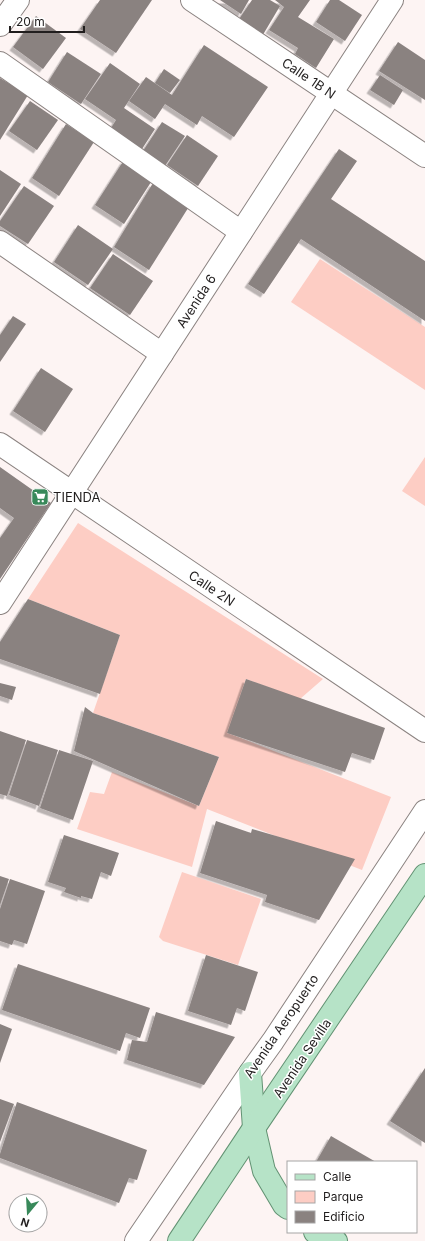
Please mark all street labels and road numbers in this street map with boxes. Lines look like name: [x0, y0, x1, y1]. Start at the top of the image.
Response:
street label: Calle 1B N: [279, 54, 339, 102]
street label: Avenida 6: [173, 271, 219, 331]
street label: Calle 2N: [186, 567, 238, 609]
street label: Avenida Aeropuerto: [240, 971, 322, 1081]
street label: Avenida Sevilla: [270, 1015, 334, 1101]

